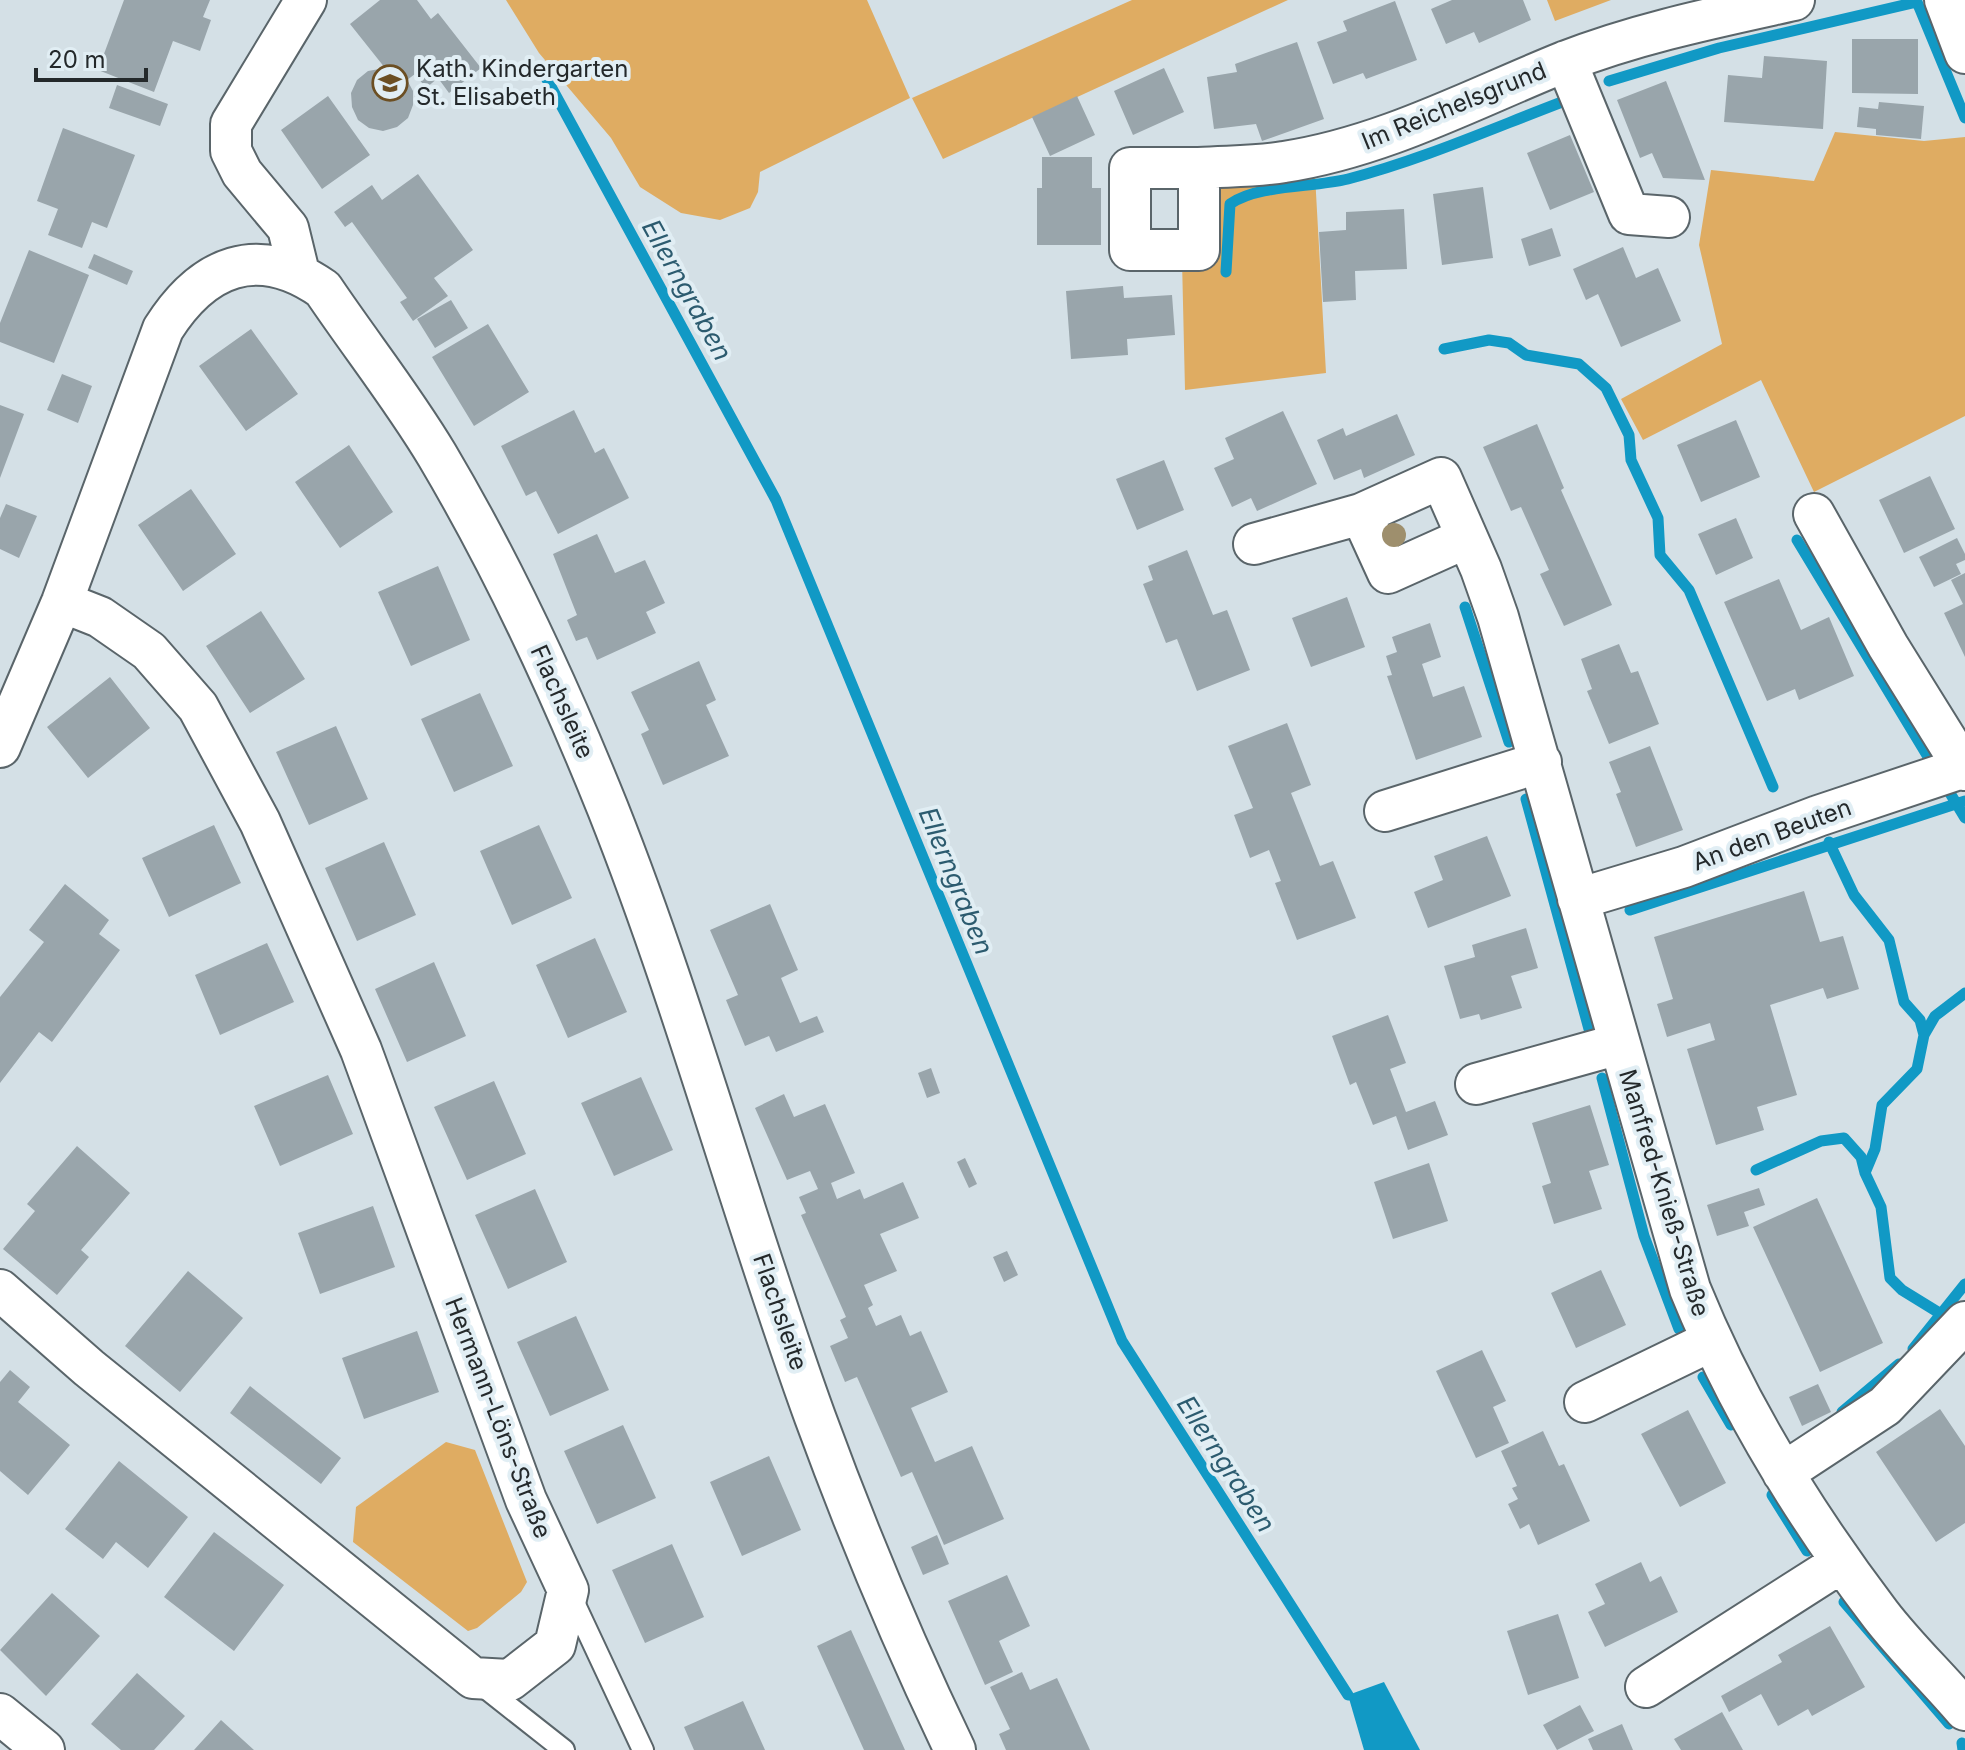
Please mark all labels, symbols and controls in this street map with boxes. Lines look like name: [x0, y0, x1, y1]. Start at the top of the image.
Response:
scale bar: [36, 32, 146, 82]
text: 20 m: [48, 45, 106, 74]
place label: Kath. Kindergarten St. Elisabeth: [416, 54, 629, 111]
street label: Im Reichelsgrund: [1357, 55, 1550, 156]
school or university icon: Kath. Kindergarten St. Elisabeth: [371, 64, 409, 102]
water label: Ellerngraben: [636, 214, 739, 366]
street label: Flachsleite: [525, 641, 600, 763]
street label: An den Beuten: [1689, 792, 1855, 877]
water label: Ellerngraben: [913, 803, 1000, 959]
street label: Manfred-Knieß-Straße: [1613, 1066, 1716, 1320]
street label: Flachsleite: [747, 1250, 814, 1374]
street label: Hermann-Löns-Straße: [439, 1293, 558, 1542]
water label: Ellerngraben: [1171, 1390, 1282, 1538]

